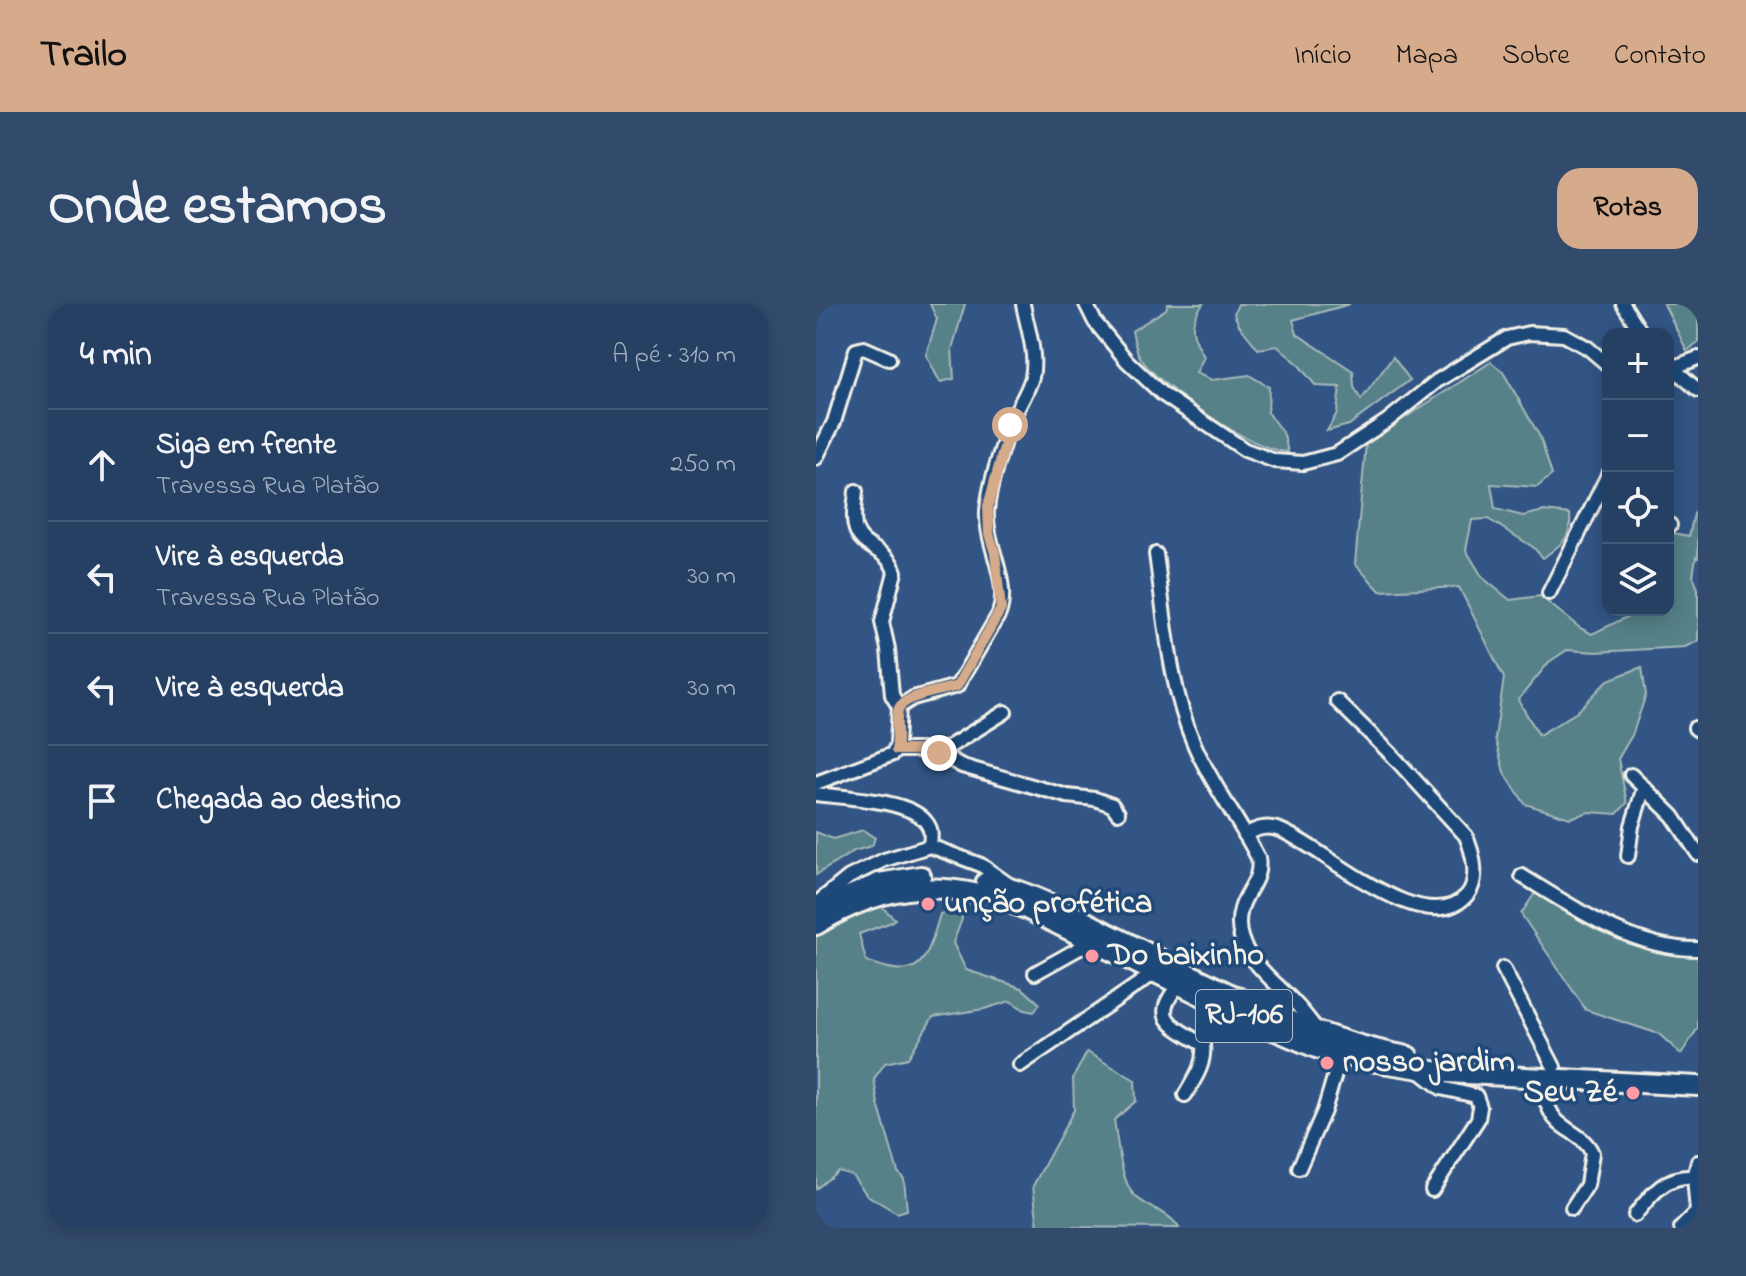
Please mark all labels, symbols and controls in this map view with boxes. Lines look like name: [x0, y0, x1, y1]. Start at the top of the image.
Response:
text: Trailo: [40, 28, 127, 84]
text: Início: [1294, 36, 1352, 77]
text: Mapa: [1396, 36, 1458, 77]
text: Sobre: [1502, 36, 1570, 77]
text: Contato: [1614, 36, 1706, 77]
text: Onde estamos: [48, 168, 387, 249]
button: Rotas: [1557, 168, 1698, 249]
map controls: [1602, 328, 1674, 616]
button: +: [1602, 328, 1674, 400]
text: 4 min: [80, 331, 152, 381]
text: A pé · 310 m: [612, 337, 736, 375]
button: −: [1602, 400, 1674, 472]
route start: [992, 407, 1028, 443]
text: Siga em frente: [156, 424, 336, 468]
icon: ahead: [80, 443, 124, 487]
text: 250 m: [670, 446, 736, 484]
text: Travessa Rua Platão: [156, 468, 380, 506]
button: locate: [1602, 472, 1674, 544]
text: Vire à esquerda: [156, 536, 344, 580]
button: layers: [1602, 544, 1674, 616]
icon: left: [80, 555, 124, 599]
text: 30 m: [687, 558, 736, 596]
text: Travessa Rua Platão: [156, 580, 380, 618]
icon: left: [80, 667, 124, 711]
text: Vire à esquerda: [156, 667, 344, 711]
text: 30 m: [687, 670, 736, 708]
route end: [921, 735, 957, 771]
icon: arrive: [80, 779, 124, 823]
text: Chegada ao destino: [156, 779, 401, 823]
place label: unção profética: [944, 881, 1152, 928]
marker: unção profética: [919, 895, 937, 913]
place label: Do baixinho: [1106, 933, 1264, 980]
marker: Do baixinho: [1083, 947, 1101, 965]
road number: RJ-106: [1196, 990, 1292, 1042]
place label: nosso jardim: [1343, 1040, 1515, 1087]
marker: nosso jardim: [1318, 1054, 1336, 1072]
place label: Seu Zé: [1523, 1070, 1619, 1117]
marker: Seu Zé: [1624, 1084, 1642, 1102]

